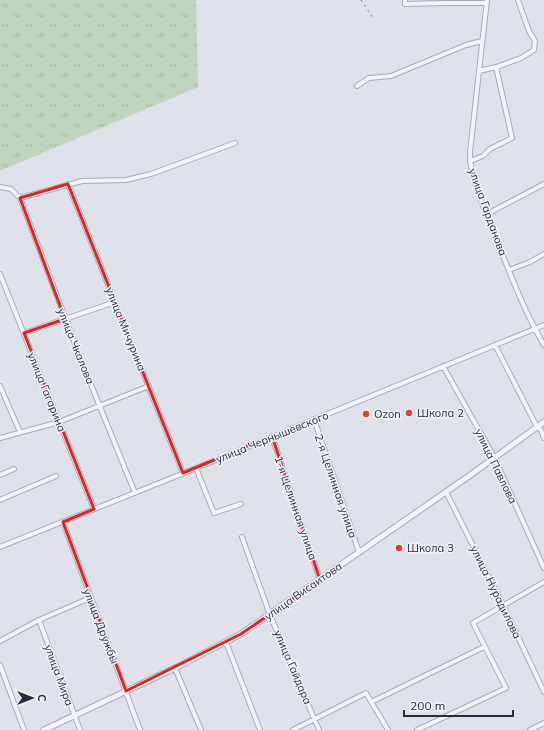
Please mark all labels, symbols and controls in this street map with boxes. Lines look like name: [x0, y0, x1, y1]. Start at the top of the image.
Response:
street label: улица Гарданова: [466, 166, 510, 258]
street label: улица Мичурина: [103, 285, 149, 373]
street label: улица Чкалова: [54, 306, 98, 386]
street label: улица Гагарина: [25, 350, 69, 434]
place label: Школа 2: [417, 406, 464, 420]
place label: Ozon: [374, 407, 401, 421]
street label: улица Чернышевского: [214, 408, 330, 466]
marker: Школа 2: [404, 408, 414, 418]
marker: Ozon: [361, 409, 371, 419]
street label: улица Павлова: [472, 426, 520, 506]
street label: 2-я Целинная улица: [312, 432, 360, 540]
street label: 1-я Целинная улица: [272, 454, 320, 562]
place label: Школа 3: [407, 541, 454, 555]
marker: Школа 3: [394, 543, 404, 553]
street label: улица Нурадилова: [467, 543, 525, 641]
street label: улица Висаитова: [261, 559, 345, 623]
street label: улица Дружбы: [80, 586, 122, 666]
street label: улица Гайдара: [271, 628, 315, 706]
street label: улица Мира: [41, 642, 77, 708]
north arrow: [12, 678, 52, 718]
scale bar: [404, 692, 513, 718]
text: С: [35, 694, 49, 702]
text: 200 m: [410, 698, 445, 713]

